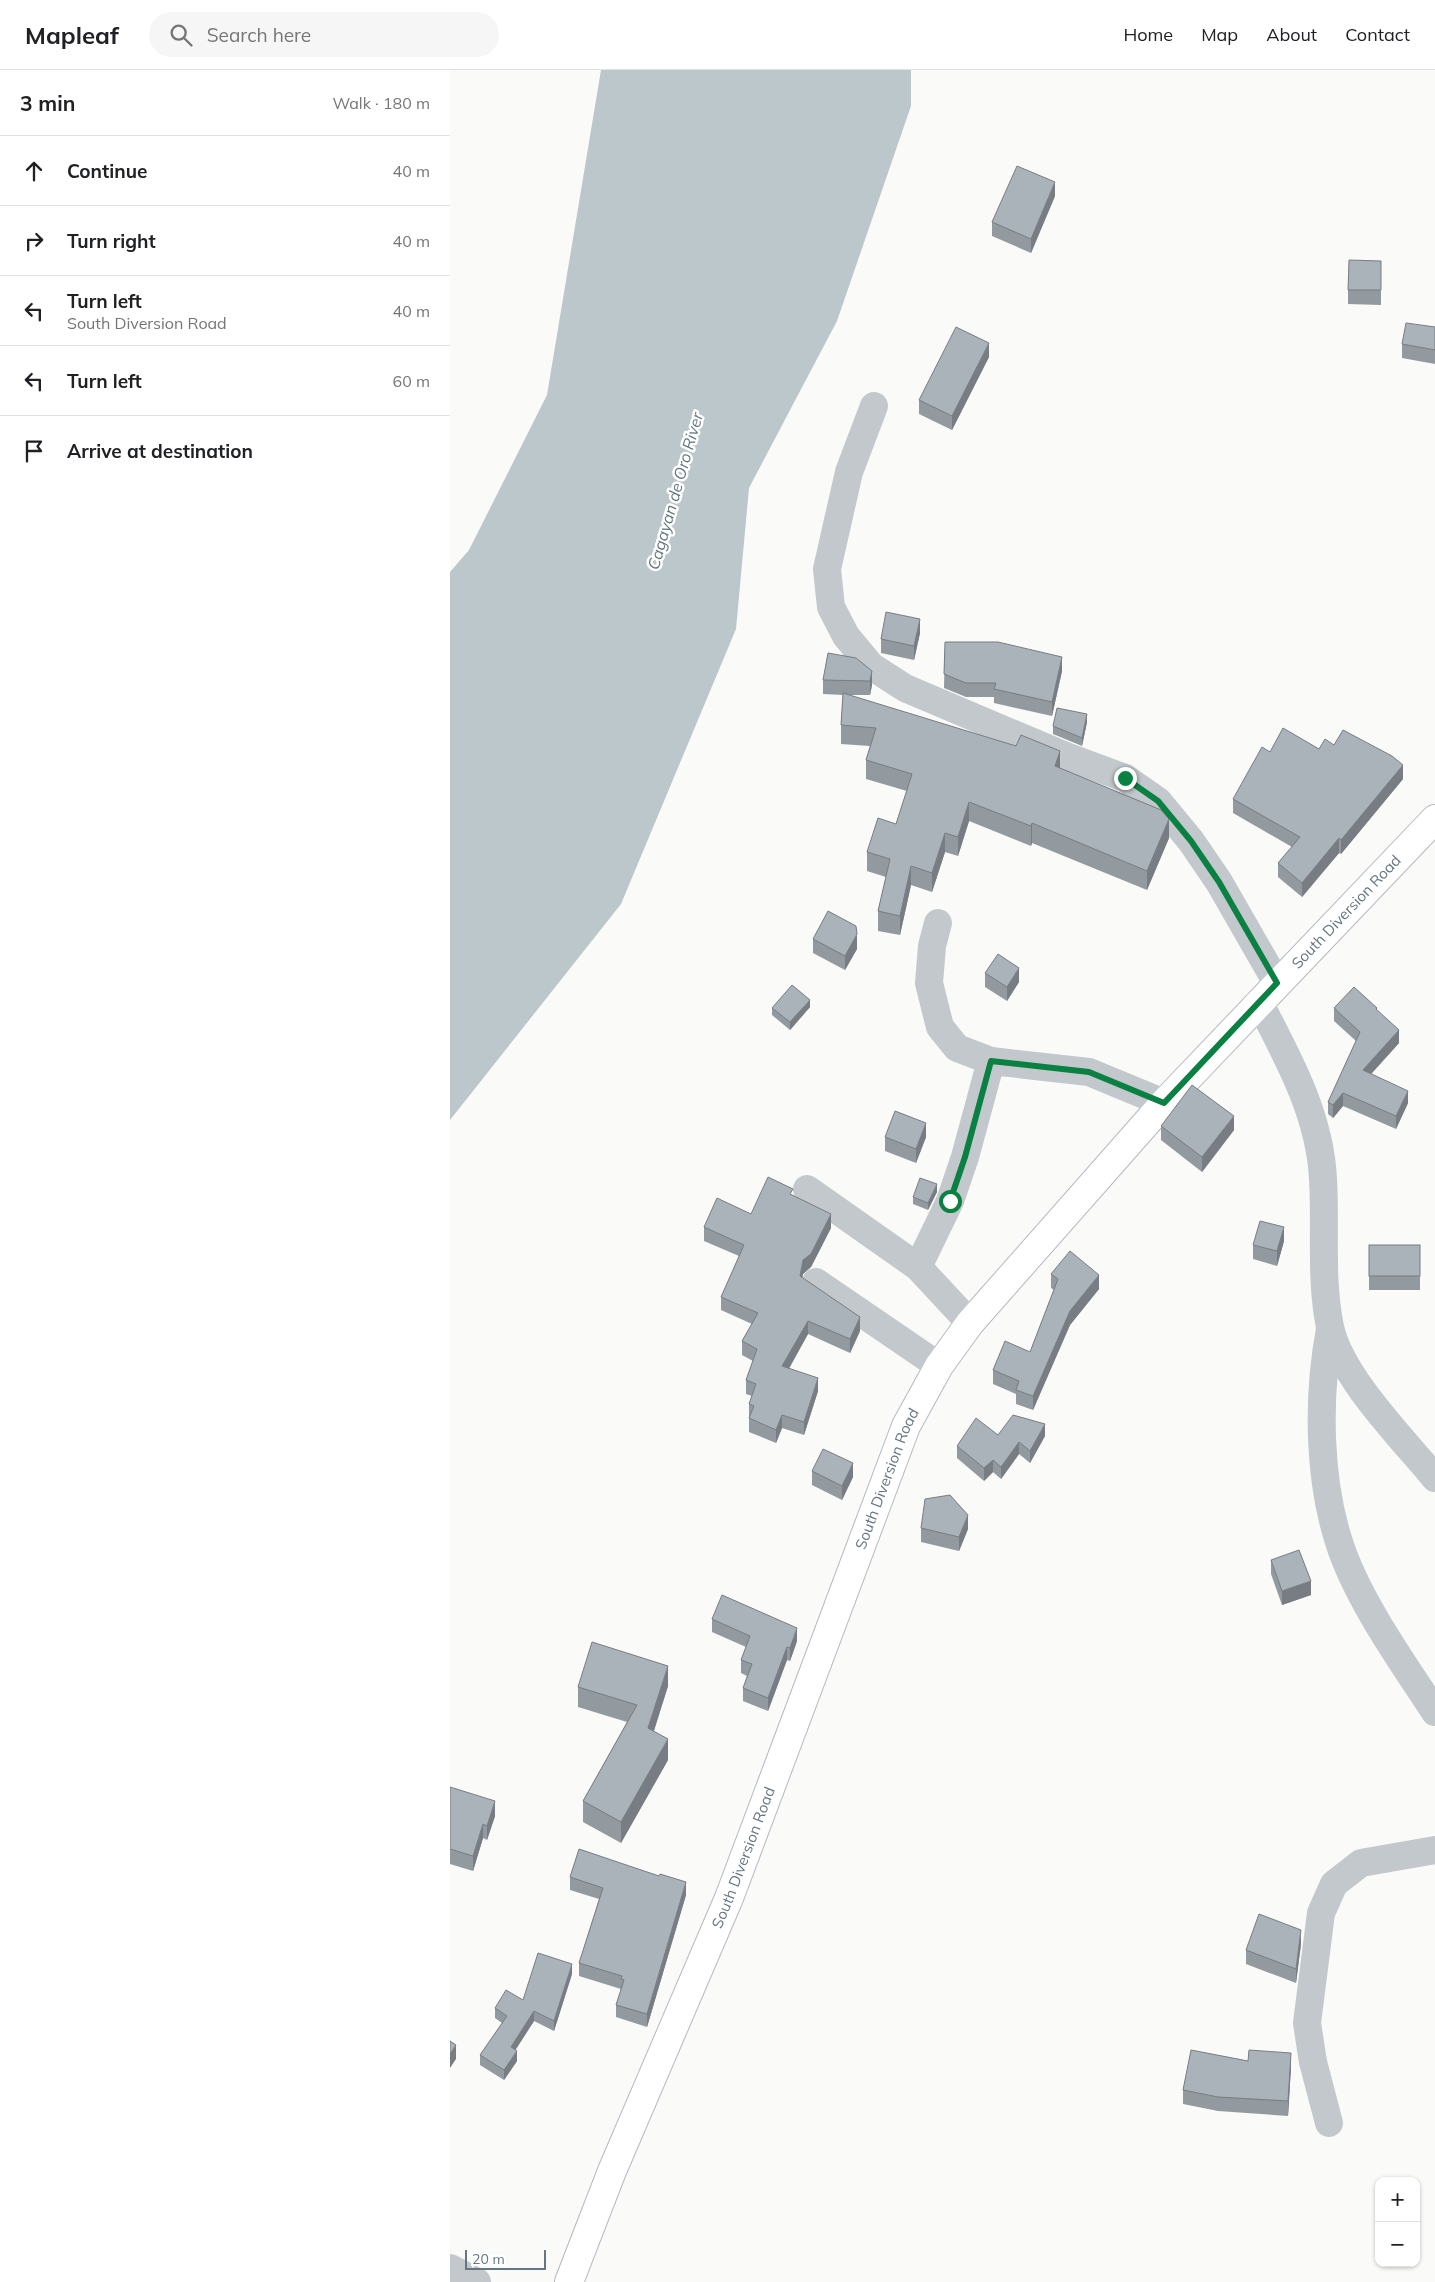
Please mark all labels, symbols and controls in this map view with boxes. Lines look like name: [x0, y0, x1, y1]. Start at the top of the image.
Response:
search box: [149, 12, 499, 57]
text: Mapleaf: [25, 20, 119, 50]
icon: search: [167, 21, 195, 49]
text: Search here: [207, 23, 311, 47]
text: Home: [1123, 23, 1173, 46]
text: Map: [1201, 23, 1238, 46]
text: About: [1266, 23, 1317, 46]
text: Contact: [1345, 23, 1410, 46]
text: 3 min: [20, 90, 75, 116]
text: Walk · 180 m: [332, 93, 430, 113]
icon: ahead: [20, 157, 48, 185]
text: Continue: [67, 159, 147, 183]
text: 40 m: [393, 161, 430, 181]
icon: right: [20, 227, 48, 255]
text: Turn right: [67, 229, 156, 253]
text: 40 m: [393, 231, 430, 251]
text: Turn left: [67, 289, 142, 313]
icon: left: [20, 297, 48, 325]
text: 40 m: [393, 301, 430, 321]
text: South Diversion Road: [67, 313, 227, 333]
icon: left: [20, 367, 48, 395]
text: Turn left: [67, 369, 142, 393]
text: 60 m: [393, 371, 430, 391]
water label: Cagayan de Oro River: [643, 409, 707, 572]
icon: arrive: [20, 437, 48, 465]
text: Arrive at destination: [67, 439, 253, 463]
route end: [1114, 767, 1137, 790]
street label: South Diversion Road: [1287, 851, 1405, 972]
route start: [939, 1190, 962, 1213]
street label: South Diversion Road: [851, 1405, 923, 1552]
street label: South Diversion Road: [707, 1784, 779, 1931]
map controls: [1375, 2177, 1420, 2267]
button: +: [1375, 2177, 1420, 2222]
button: −: [1375, 2222, 1420, 2267]
scale bar: [465, 2247, 546, 2270]
text: 20 m: [472, 2250, 505, 2268]

